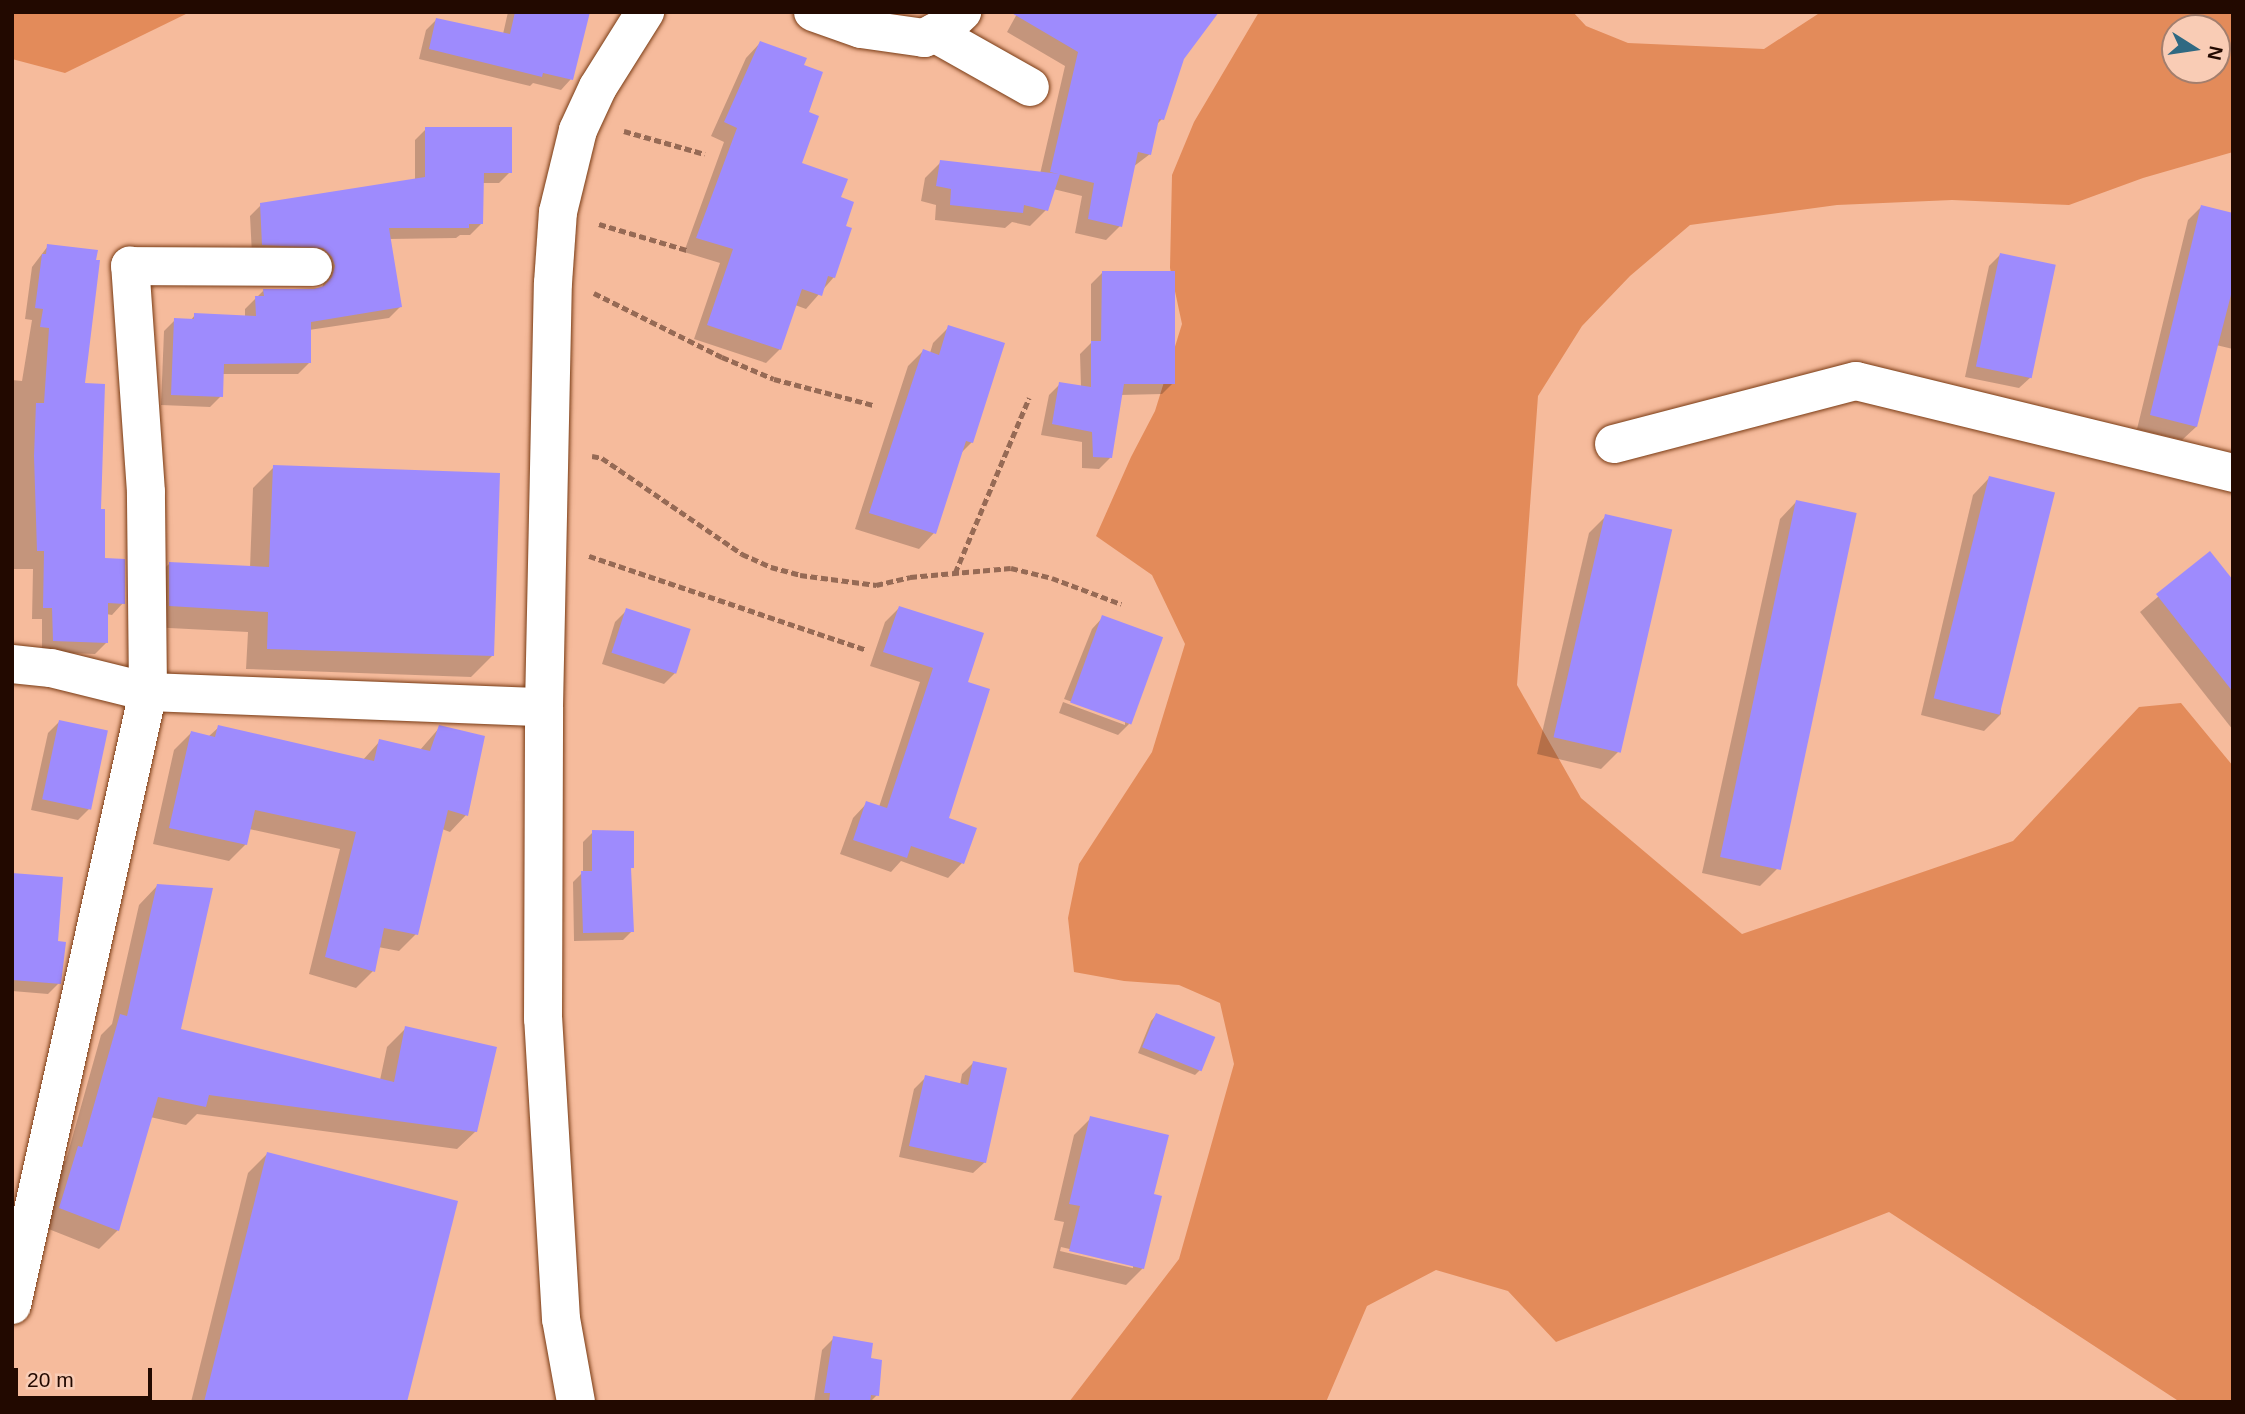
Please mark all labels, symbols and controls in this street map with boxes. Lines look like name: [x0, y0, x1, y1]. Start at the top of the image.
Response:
north arrow: [2161, 14, 2231, 84]
text: N: [2203, 44, 2227, 62]
scale bar: [18, 1354, 156, 1398]
text: 20 m: [27, 1368, 74, 1391]

